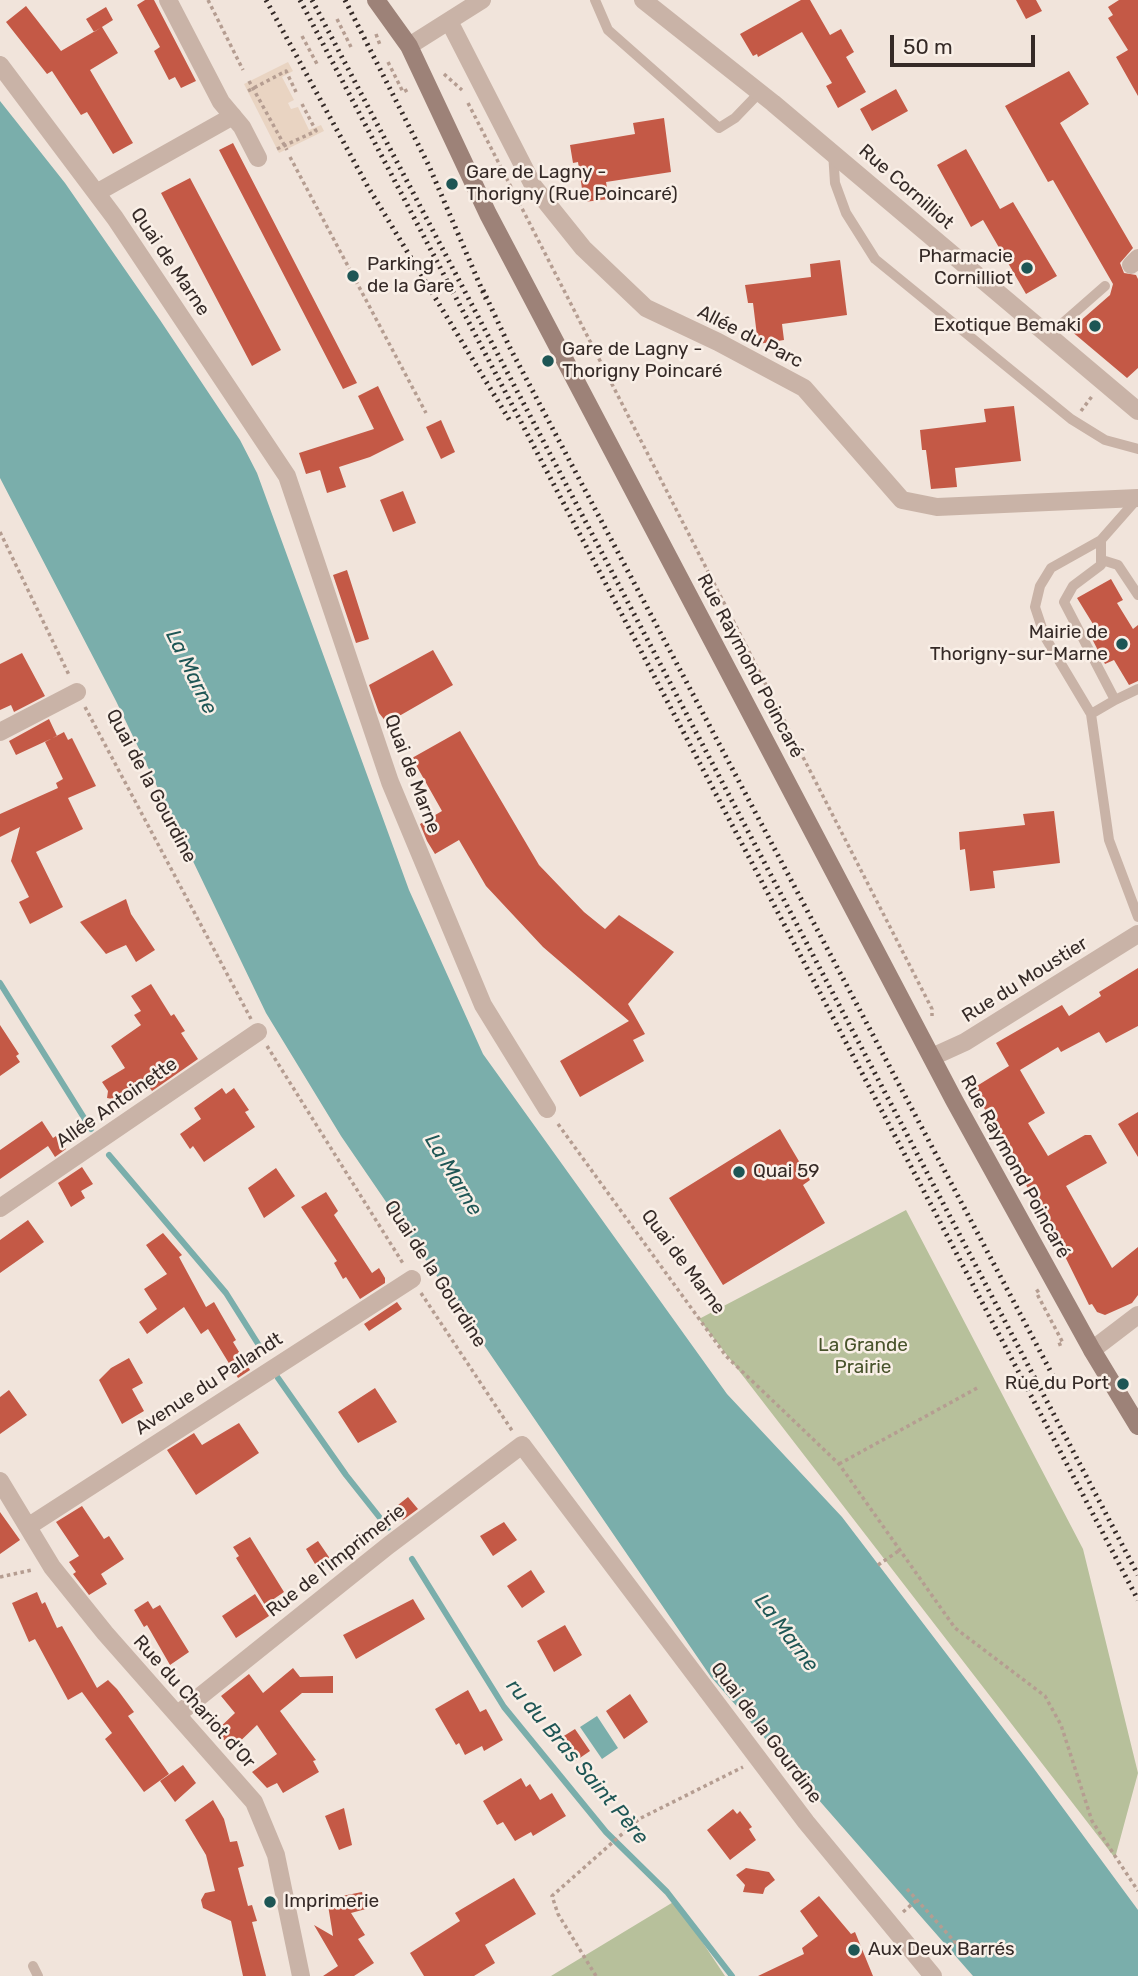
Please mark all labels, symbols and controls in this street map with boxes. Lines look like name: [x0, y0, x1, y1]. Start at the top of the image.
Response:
scale bar: [893, 21, 1038, 65]
text: 50 m: [903, 34, 953, 59]
street label: Rue Cornilliot: [854, 140, 958, 234]
place label: Gare de Lagny - Thorigny (Rue Poincaré): [466, 162, 678, 206]
marker: Gare de Lagny - Thorigny (Rue Poincaré): [444, 176, 460, 192]
street label: Quai de Marne: [125, 204, 215, 320]
place label: Pharmacie Cornilliot: [918, 246, 1013, 290]
place label: Parking de la Gare: [367, 254, 454, 298]
marker: Pharmacie Cornilliot: [1019, 260, 1035, 276]
marker: Parking de la Gare: [345, 268, 361, 284]
street label: Allée du Parc: [693, 301, 807, 373]
place label: Exotique Bemaki: [934, 315, 1081, 337]
marker: Exotique Bemaki: [1087, 318, 1103, 334]
place label: Gare de Lagny - Thorigny Poincaré: [562, 339, 722, 383]
marker: Gare de Lagny - Thorigny Poincaré: [540, 353, 556, 369]
street label: Rue Raymond Poincaré: [692, 570, 808, 762]
place label: Mairie de Thorigny-sur-Marne: [930, 622, 1108, 666]
water label: La Marne: [160, 626, 222, 718]
marker: Mairie de Thorigny-sur-Marne: [1114, 636, 1130, 652]
street label: Quai de la Gourdine: [101, 705, 201, 867]
street label: Quai de Marne: [379, 711, 445, 837]
street label: Rue du Moustier: [958, 932, 1092, 1028]
street label: Allée Antoinette: [52, 1053, 182, 1153]
street label: Rue Raymond Poincaré: [955, 1072, 1075, 1262]
water label: La Marne: [419, 1130, 487, 1220]
place label: Quai 59: [753, 1161, 820, 1183]
marker: Quai 59: [731, 1164, 747, 1180]
street label: Quai de la Gourdine: [379, 1196, 491, 1352]
street label: Quai de Marne: [636, 1205, 730, 1319]
street label: Avenue du Pallandt: [131, 1328, 287, 1440]
park label: La Grande Prairie: [818, 1335, 908, 1379]
place label: Rue du Port: [1005, 1373, 1109, 1395]
marker: Rue du Port: [1115, 1376, 1131, 1392]
street label: Rue de l'Imprimerie: [262, 1500, 410, 1622]
water label: La Marne: [749, 1589, 823, 1677]
street label: Rue du Chariot d'Or: [128, 1631, 260, 1773]
street label: Quai de la Gourdine: [706, 1658, 826, 1808]
water label: ru du Bras Saint Père: [501, 1674, 653, 1850]
place label: Imprimerie: [284, 1891, 379, 1913]
marker: Imprimerie: [262, 1894, 278, 1910]
place label: Aux Deux Barrés: [868, 1939, 1015, 1961]
marker: Aux Deux Barrés: [846, 1942, 862, 1958]

